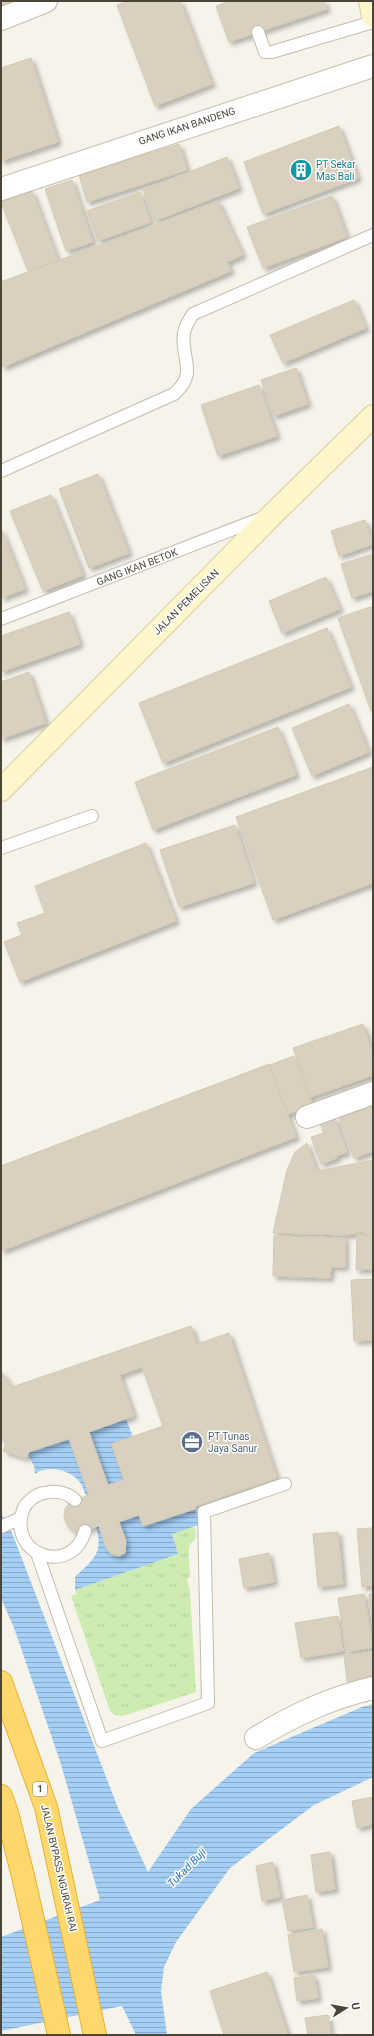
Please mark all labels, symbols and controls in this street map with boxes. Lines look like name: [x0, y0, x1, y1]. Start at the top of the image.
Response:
street label: GANG IKAN BANDENG: [137, 105, 237, 147]
building icon: PT Sekar Mas Bali: [288, 157, 314, 183]
place label: PT Sekar Mas Bali: [316, 159, 356, 182]
street label: GANG IKAN BETOK: [95, 546, 180, 588]
street label: JALAN PEMELISAN: [151, 567, 221, 637]
office icon: PT Tunas Jaya Sanur: [179, 1429, 205, 1455]
place label: PT Tunas Jaya Sanur: [208, 1431, 258, 1454]
road number: 1: [33, 1782, 47, 1796]
street label: JALAN BYPASS NGURAH RAI: [39, 1803, 79, 1933]
water label: Tukad Buji: [165, 1846, 209, 1890]
north arrow: [326, 1988, 366, 2028]
text: U: [348, 2001, 362, 2011]

